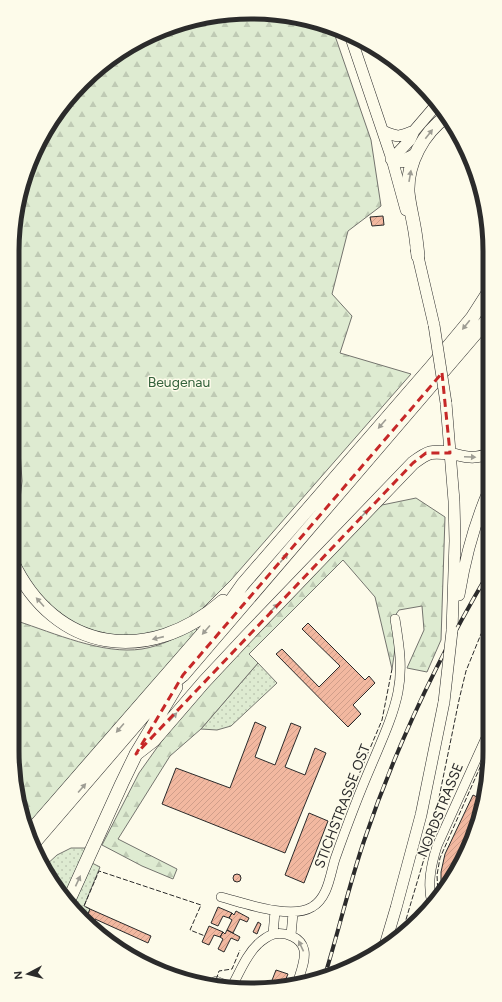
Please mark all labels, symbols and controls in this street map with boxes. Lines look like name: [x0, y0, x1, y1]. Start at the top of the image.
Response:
one-way arrow: [424, 128, 433, 139]
one-way arrow: [407, 170, 413, 182]
one-way arrow: [462, 319, 470, 330]
park label: Beugenau: [148, 374, 210, 391]
one-way arrow: [377, 419, 387, 429]
one-way arrow: [464, 454, 477, 460]
one-way arrow: [359, 509, 368, 519]
one-way arrow: [280, 553, 289, 563]
one-way arrow: [35, 597, 44, 608]
one-way arrow: [269, 603, 278, 613]
one-way arrow: [201, 625, 210, 636]
one-way arrow: [152, 635, 164, 641]
one-way arrow: [169, 712, 178, 722]
one-way arrow: [116, 723, 125, 734]
street label: STICHSTRASSE OST: [311, 742, 374, 871]
street label: NORDSTRASSE: [414, 761, 467, 860]
one-way arrow: [78, 783, 87, 793]
one-way arrow: [75, 875, 81, 886]
one-way arrow: [298, 941, 304, 952]
north arrow: [8, 954, 48, 994]
text: N: [12, 970, 26, 980]

